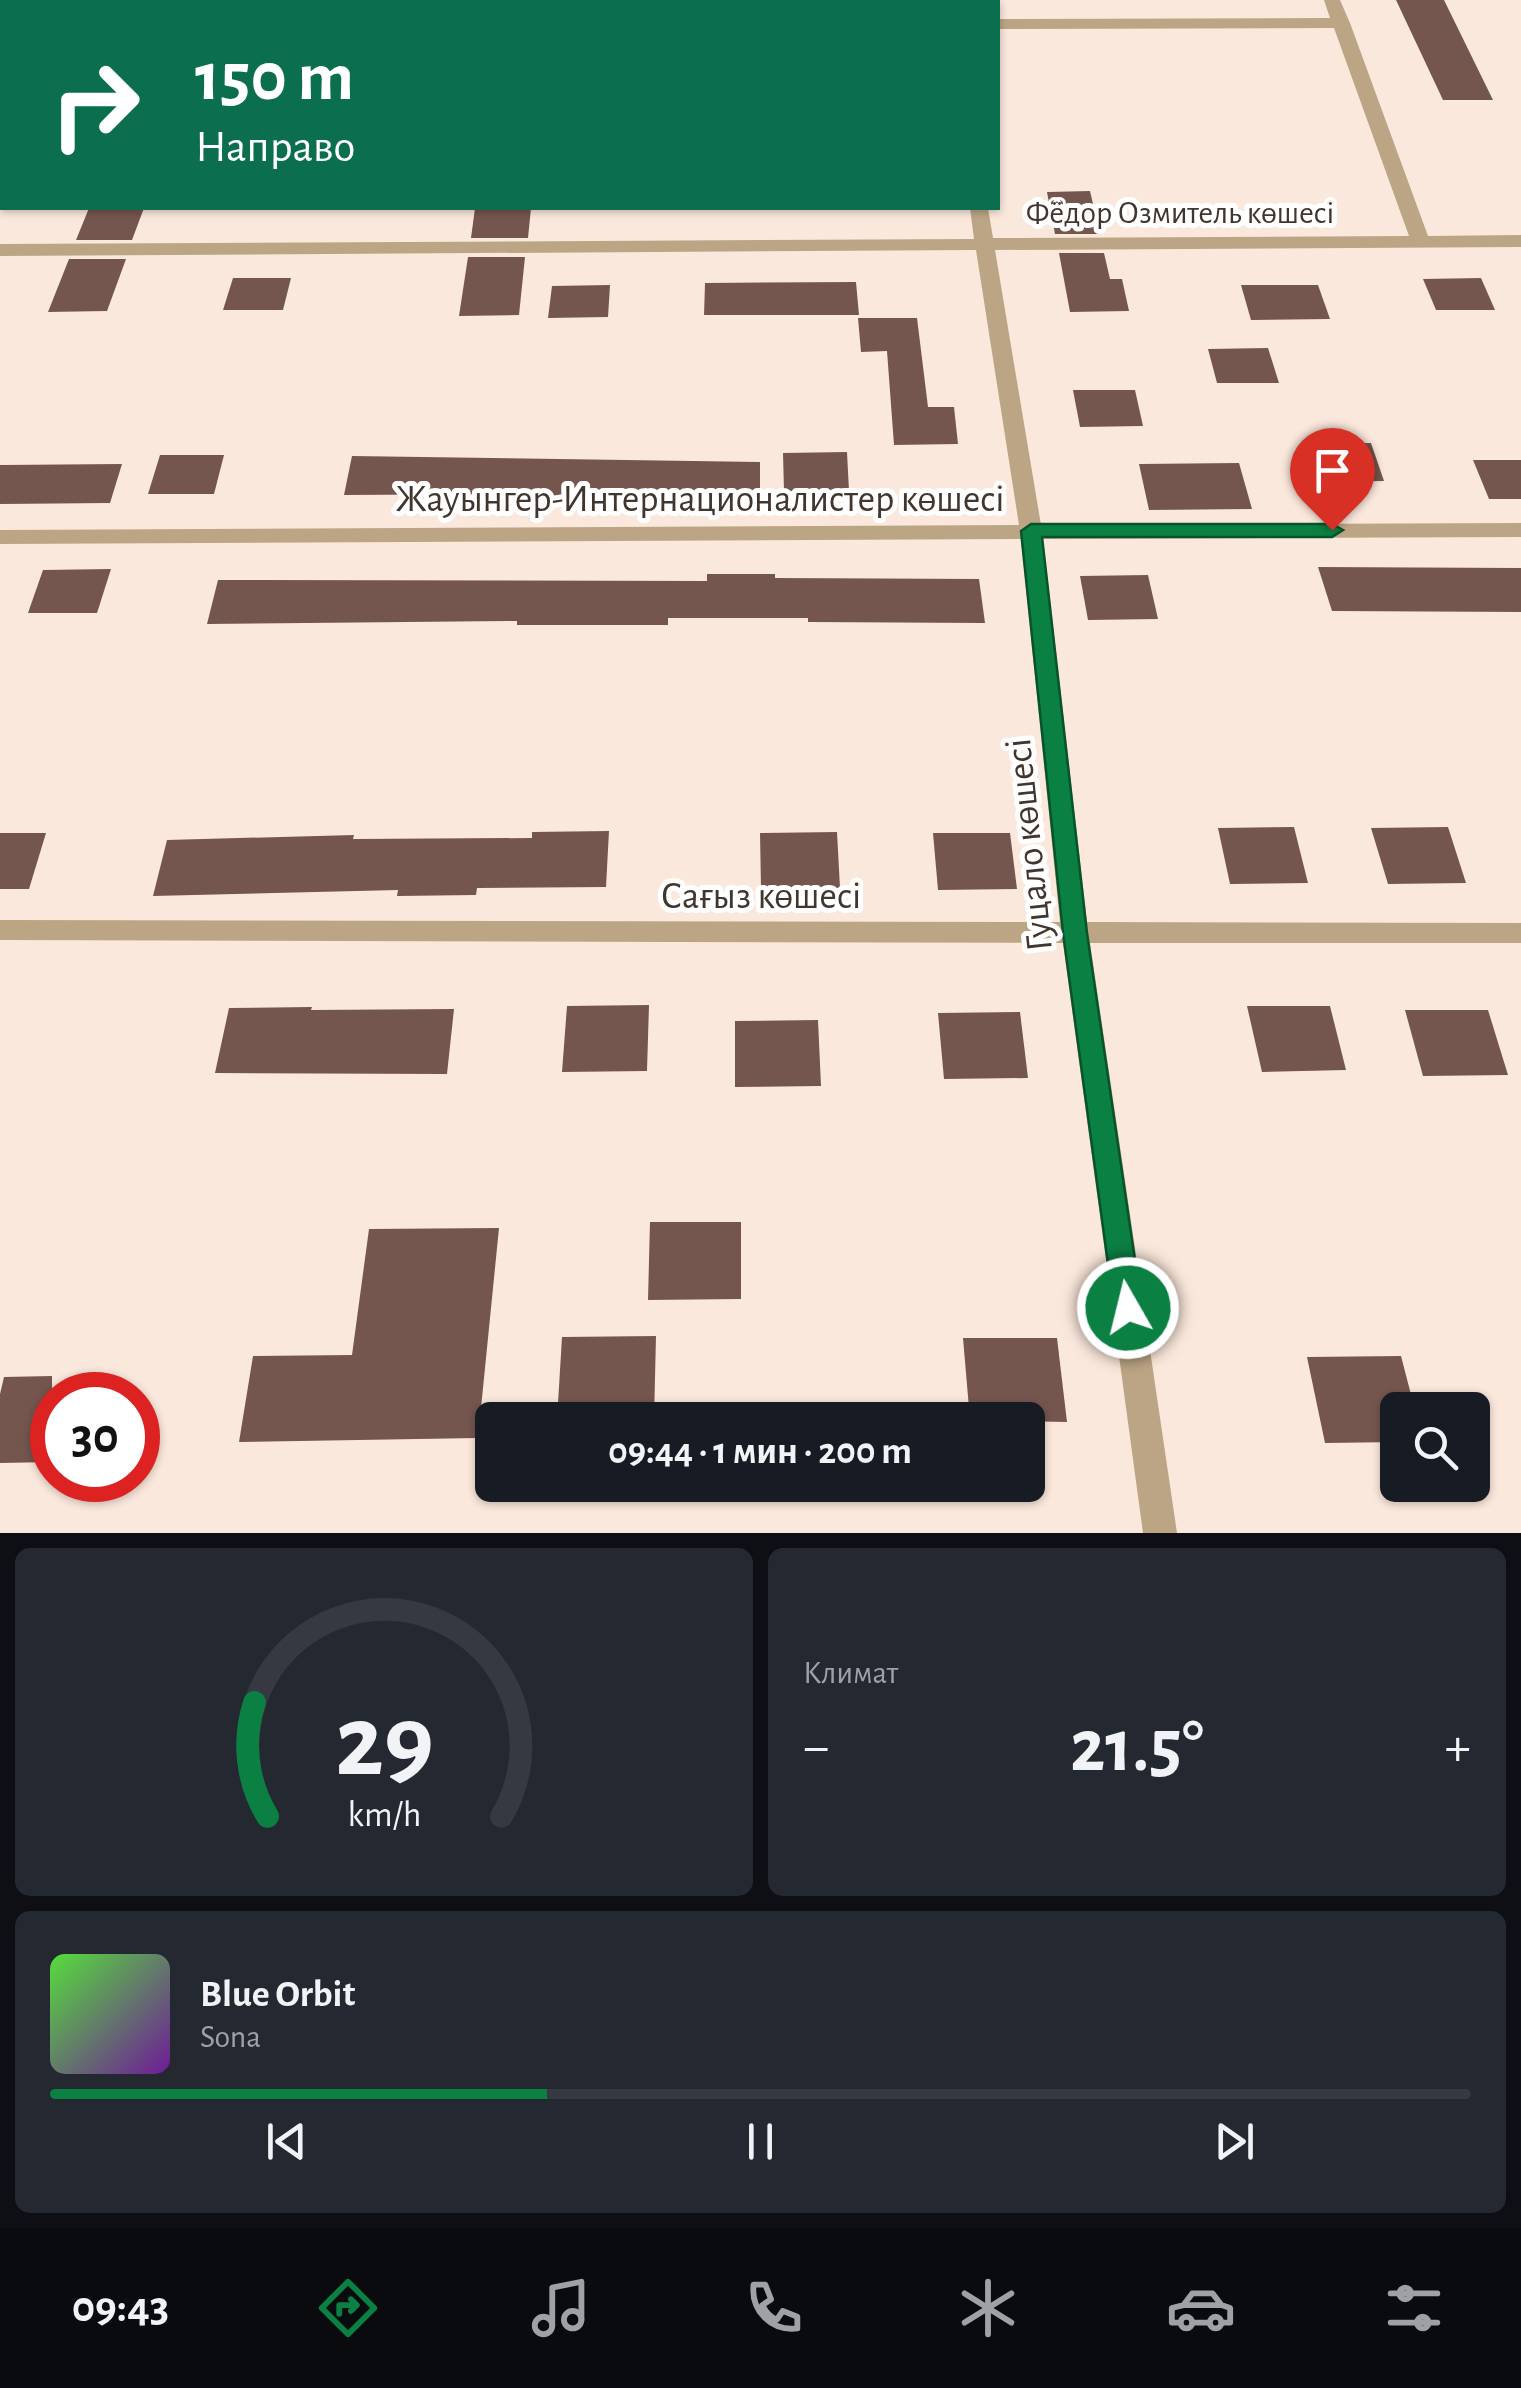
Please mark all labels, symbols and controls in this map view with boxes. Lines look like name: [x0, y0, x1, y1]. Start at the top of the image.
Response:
icon: right: [30, 40, 160, 170]
text: 150 m: [195, 43, 354, 113]
text: Направо: [195, 125, 355, 170]
street label: Фёдор Озмитель көшесі: [1026, 197, 1334, 229]
pin: [1290, 428, 1375, 531]
icon: arrive: [1305, 443, 1360, 498]
street label: Жауынгер-Интернационалистер көшесі: [395, 481, 1005, 519]
street label: Гуцало көшесі: [1000, 736, 1060, 953]
street label: Сағыз көшесі: [661, 878, 861, 916]
position arrow: [1076, 1256, 1180, 1360]
speed limit sign: 30: [30, 1372, 160, 1502]
map controls: [1380, 1392, 1490, 1502]
button: search: [1380, 1392, 1490, 1502]
text: 09:44 · 1 мин · 200 m: [608, 1433, 912, 1471]
text: Климат: [803, 1657, 898, 1689]
text: 29: [334, 1691, 434, 1795]
text: 21.5°: [1070, 1710, 1204, 1785]
text: −: [803, 1720, 829, 1775]
text: +: [1445, 1720, 1471, 1775]
text: km/h: [347, 1797, 421, 1833]
text: Blue Orbit: [200, 1976, 355, 2014]
text: Sona: [200, 2021, 261, 2053]
icon: previous: [259, 2114, 314, 2169]
icon: pause: [733, 2114, 788, 2169]
icon: next: [1207, 2114, 1262, 2169]
icon: directions: [313, 2273, 383, 2343]
icon: music: [526, 2273, 596, 2343]
icon: phone: [739, 2273, 809, 2343]
icon: climate: [953, 2273, 1023, 2343]
icon: car: [1166, 2273, 1236, 2343]
icon: filters: [1379, 2273, 1449, 2343]
text: 09:43: [72, 2285, 169, 2330]

